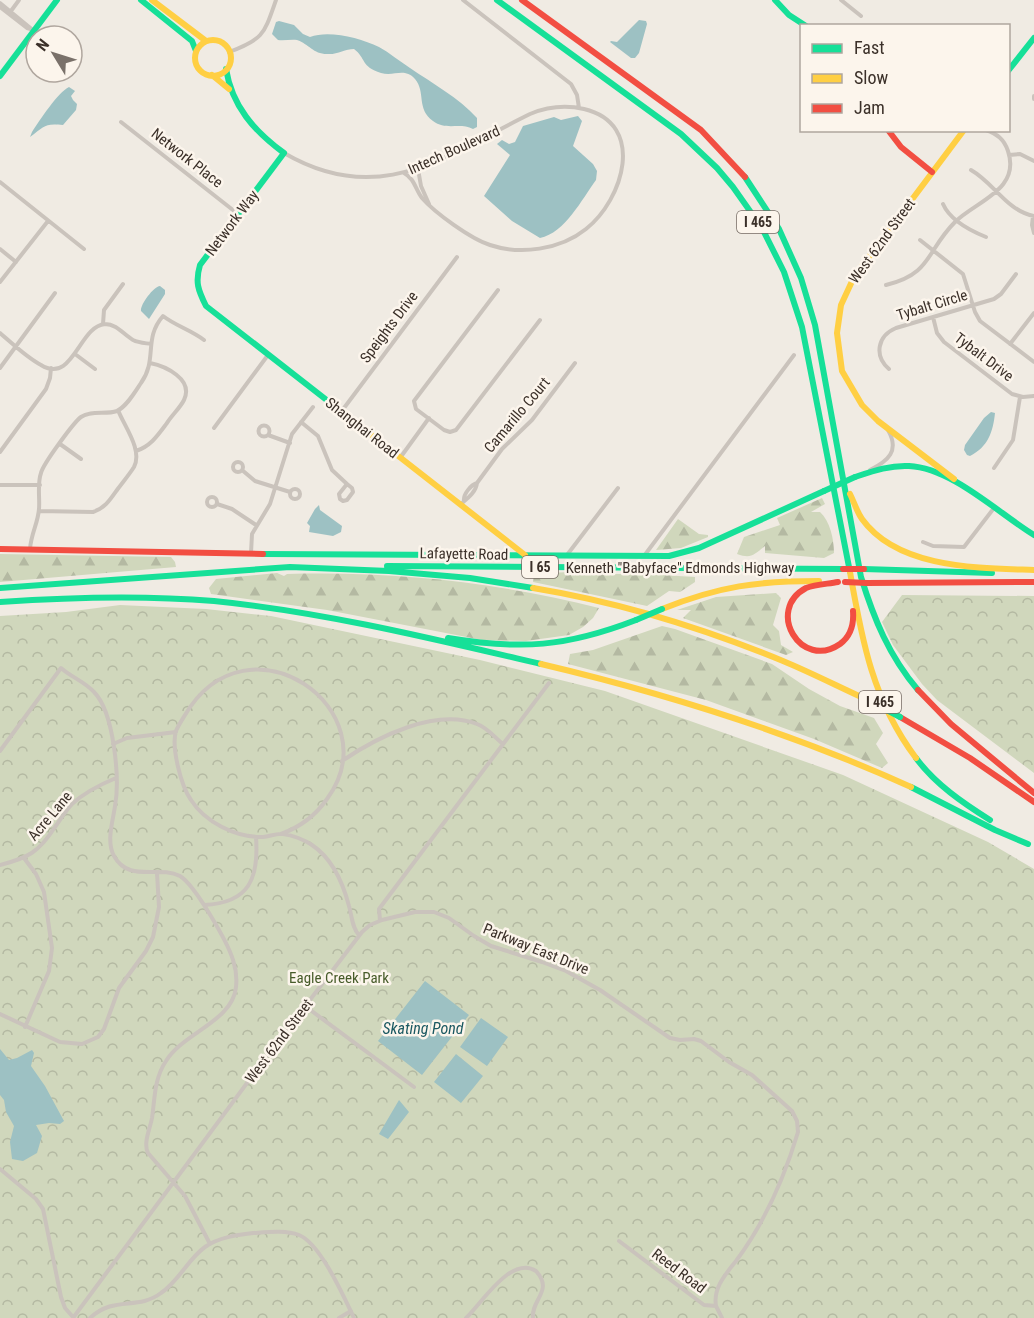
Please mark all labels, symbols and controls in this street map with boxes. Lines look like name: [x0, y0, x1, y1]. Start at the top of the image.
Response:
north arrow: [24, 24, 84, 84]
legend: [800, 24, 1010, 132]
text: N: [32, 35, 53, 55]
text: Fast: [854, 37, 885, 58]
text: Slow: [854, 67, 889, 88]
text: Jam: [854, 97, 885, 118]
street label: Intech Boulevard: [405, 122, 503, 178]
street label: Network Place: [148, 125, 226, 191]
street label: Network Way: [202, 187, 262, 259]
street label: West 62nd Street: [845, 195, 919, 287]
road number: I 465: [737, 211, 779, 233]
street label: Tybalt Circle: [894, 286, 970, 324]
street label: Speights Drive: [356, 288, 422, 366]
street label: Tybalt Drive: [951, 329, 1017, 385]
street label: Camarillo Court: [480, 374, 554, 456]
street label: Shanghai Road: [322, 394, 402, 462]
street label: Lafayette Road: [419, 544, 509, 564]
road number: I 65: [522, 556, 558, 578]
street label: Kenneth "Babyface" Edmonds Highway: [566, 559, 794, 577]
road number: I 465: [859, 691, 901, 713]
street label: Acre Lane: [24, 788, 76, 844]
street label: Parkway East Drive: [480, 920, 592, 978]
park label: Eagle Creek Park: [289, 969, 389, 987]
street label: West 62nd Street: [241, 995, 317, 1087]
water label: Skating Pond: [383, 1019, 464, 1038]
street label: Reed Road: [648, 1245, 710, 1297]

